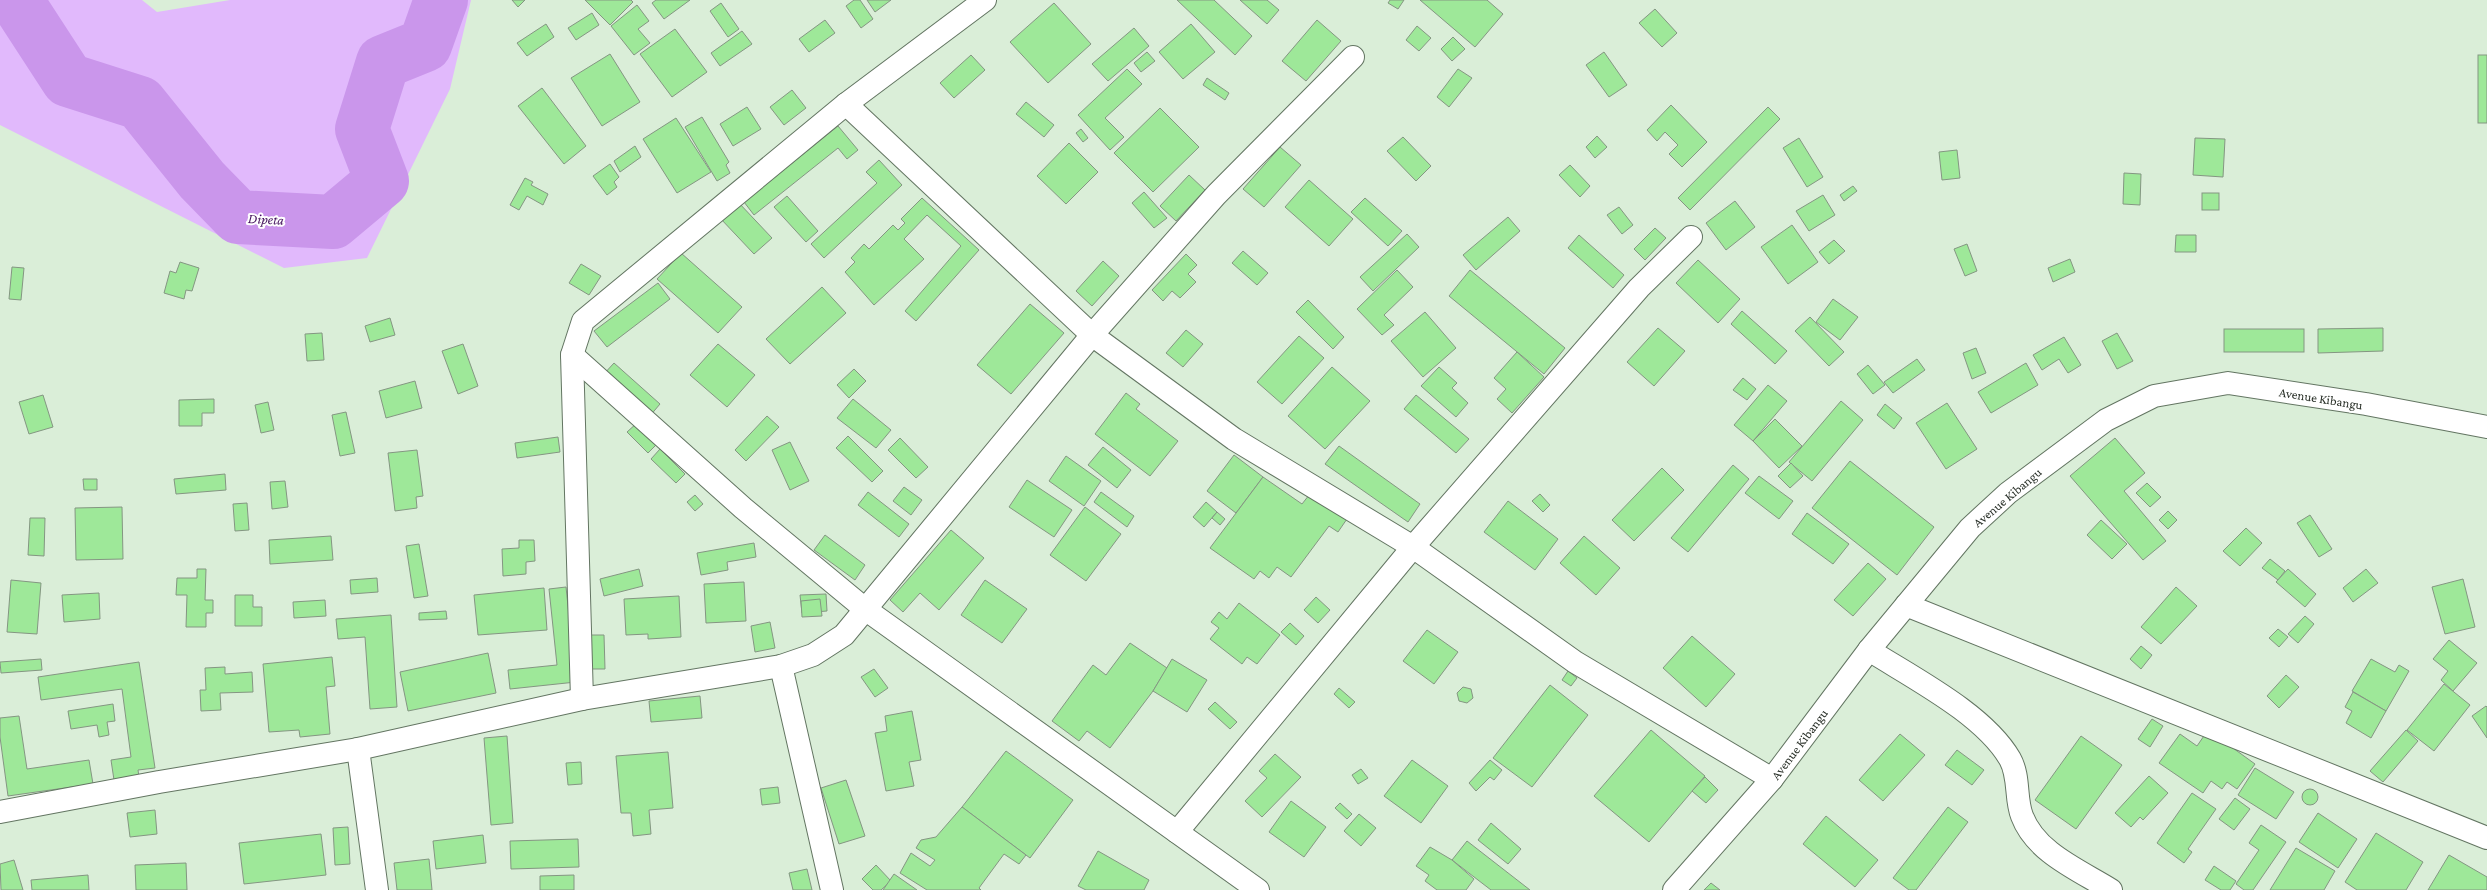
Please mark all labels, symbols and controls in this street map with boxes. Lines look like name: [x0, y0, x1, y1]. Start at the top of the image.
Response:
water label: Dipeta: [248, 210, 285, 228]
street label: Avenue Kibangu: [2278, 384, 2364, 413]
street label: Avenue Kibangu: [1970, 464, 2045, 530]
street label: Avenue Kibangu: [1768, 706, 1831, 783]

